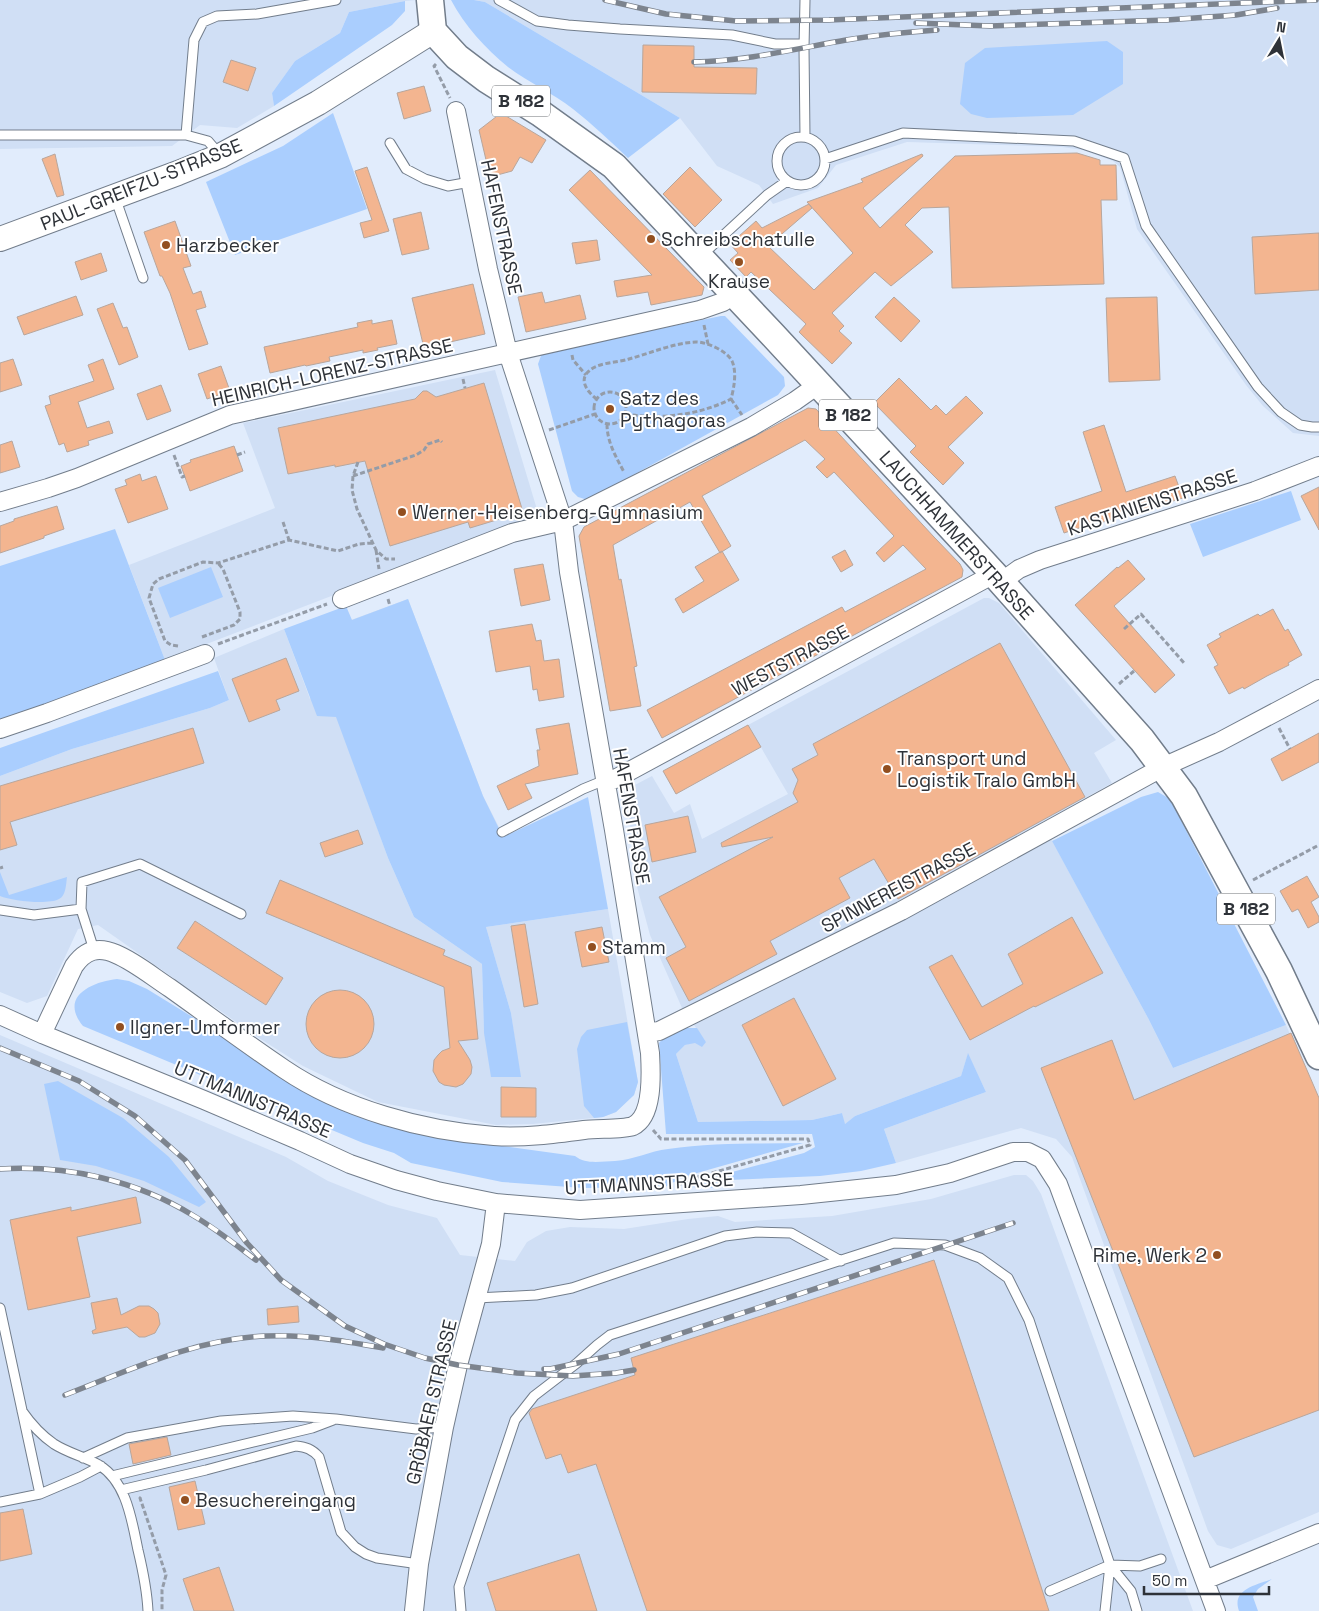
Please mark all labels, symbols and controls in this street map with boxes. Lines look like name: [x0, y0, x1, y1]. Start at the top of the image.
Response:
north arrow: [1254, 15, 1304, 65]
text: N: [1275, 18, 1287, 37]
road number: B 182: [492, 85, 550, 116]
street label: PAUL-GREIFZU-STRASSE: [37, 133, 246, 236]
street label: HAFENSTRASSE: [475, 157, 528, 297]
place label: Schreibschatulle: [661, 227, 815, 252]
place label: Harzbecker: [176, 233, 279, 258]
marker: Schreibschatulle: [645, 233, 657, 245]
marker: Harzbecker: [160, 239, 172, 251]
marker: Krause: [733, 256, 745, 268]
place label: Krause: [708, 269, 770, 294]
street label: HEINRICH-LORENZ-STRASSE: [209, 333, 455, 412]
place label: Satz des Pythagoras: [620, 386, 726, 433]
road number: B 182: [819, 400, 877, 430]
marker: Satz des Pythagoras: [604, 403, 616, 415]
street label: LAUCHHAMMERSTRASSE: [874, 445, 1039, 625]
street label: KASTANIENSTRASSE: [1064, 463, 1240, 542]
place label: Werner-Heisenberg-Gymnasium: [412, 500, 703, 525]
marker: Werner-Heisenberg-Gymnasium: [396, 506, 408, 518]
street label: WESTSTRASSE: [727, 619, 853, 702]
street label: HAFENSTRASSE: [607, 746, 656, 886]
place label: Transport und Logistik Tralo GmbH: [897, 746, 1076, 793]
marker: Transport und Logistik Tralo GmbH: [881, 763, 893, 775]
street label: SPINNEREISTRASSE: [817, 836, 980, 939]
road number: B 182: [1217, 894, 1275, 924]
place label: Stamm: [602, 935, 666, 960]
marker: Stamm: [586, 941, 598, 953]
place label: Ilgner-Umformer: [130, 1015, 280, 1040]
marker: Ilgner-Umformer: [114, 1021, 126, 1033]
street label: UTTMANNSTRASSE: [170, 1055, 335, 1144]
street label: UTTMANNSTRASSE: [564, 1167, 734, 1200]
place label: Rime, Werk 2: [1093, 1243, 1207, 1268]
marker: Rime, Werk 2: [1211, 1249, 1223, 1261]
street label: GRÖBAER STRASSE: [400, 1317, 463, 1487]
place label: Besuchereingang: [195, 1488, 356, 1513]
marker: Besuchereingang: [179, 1494, 191, 1506]
scale bar: [1144, 1564, 1269, 1596]
text: 50 m: [1152, 1571, 1187, 1590]

